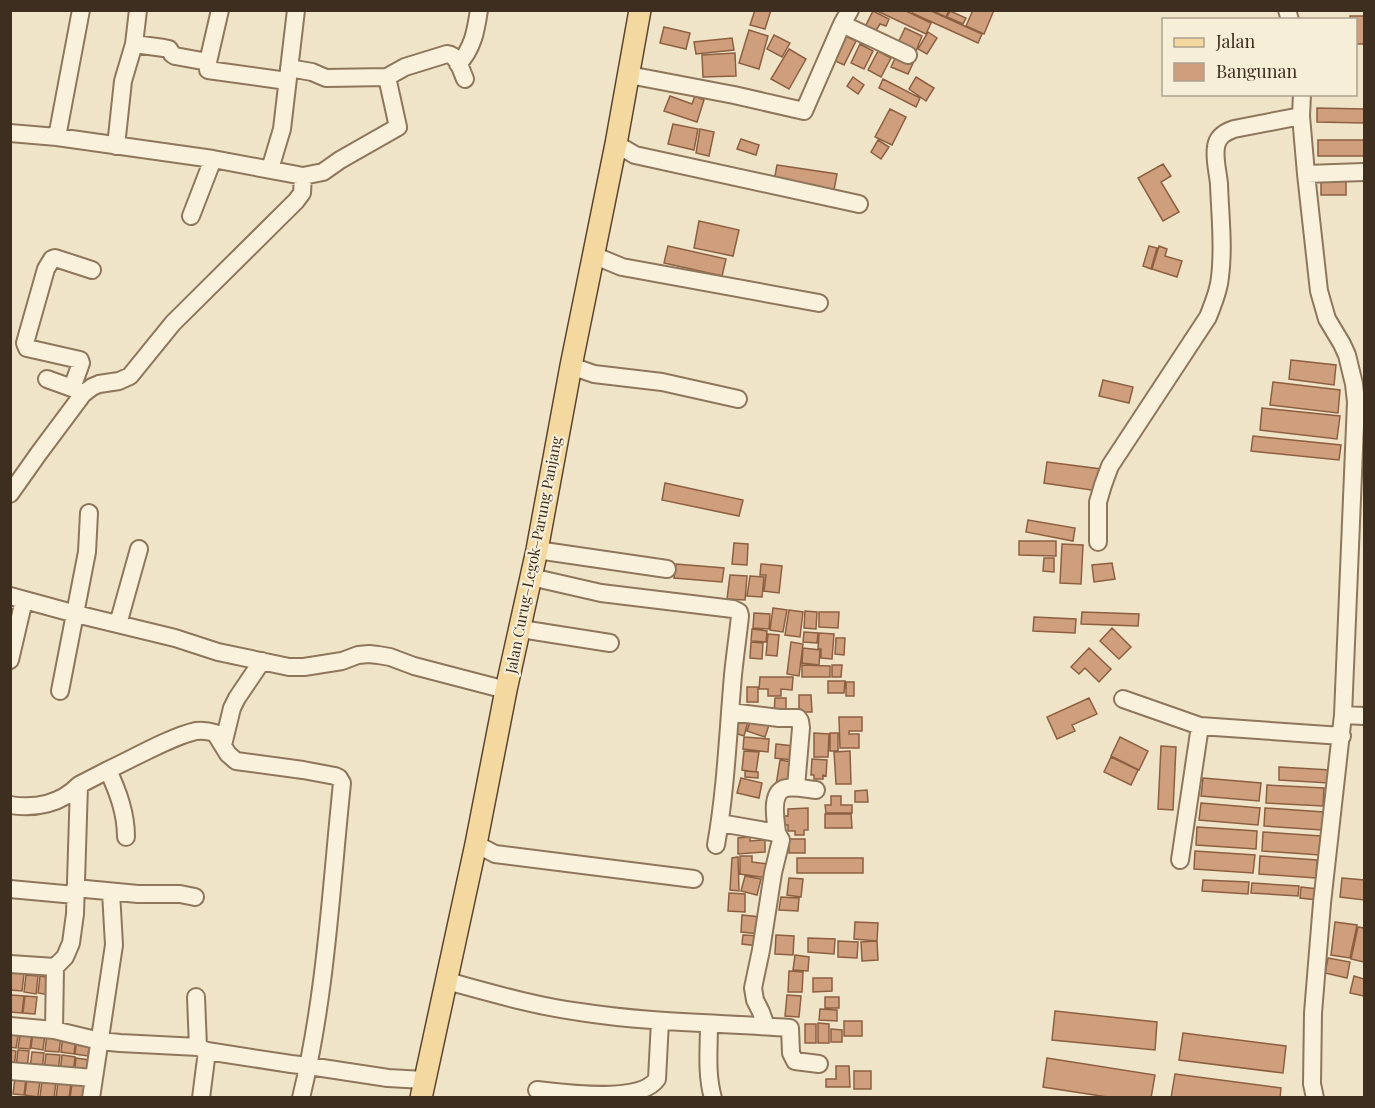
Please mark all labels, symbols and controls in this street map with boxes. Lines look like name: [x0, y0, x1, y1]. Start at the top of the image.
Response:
legend: [1162, 18, 1357, 96]
text: Jalan: [1215, 29, 1256, 53]
text: Bangunan: [1216, 59, 1297, 83]
street label: Jalan Curug–Legok–Parung Panjang: [500, 435, 566, 676]

